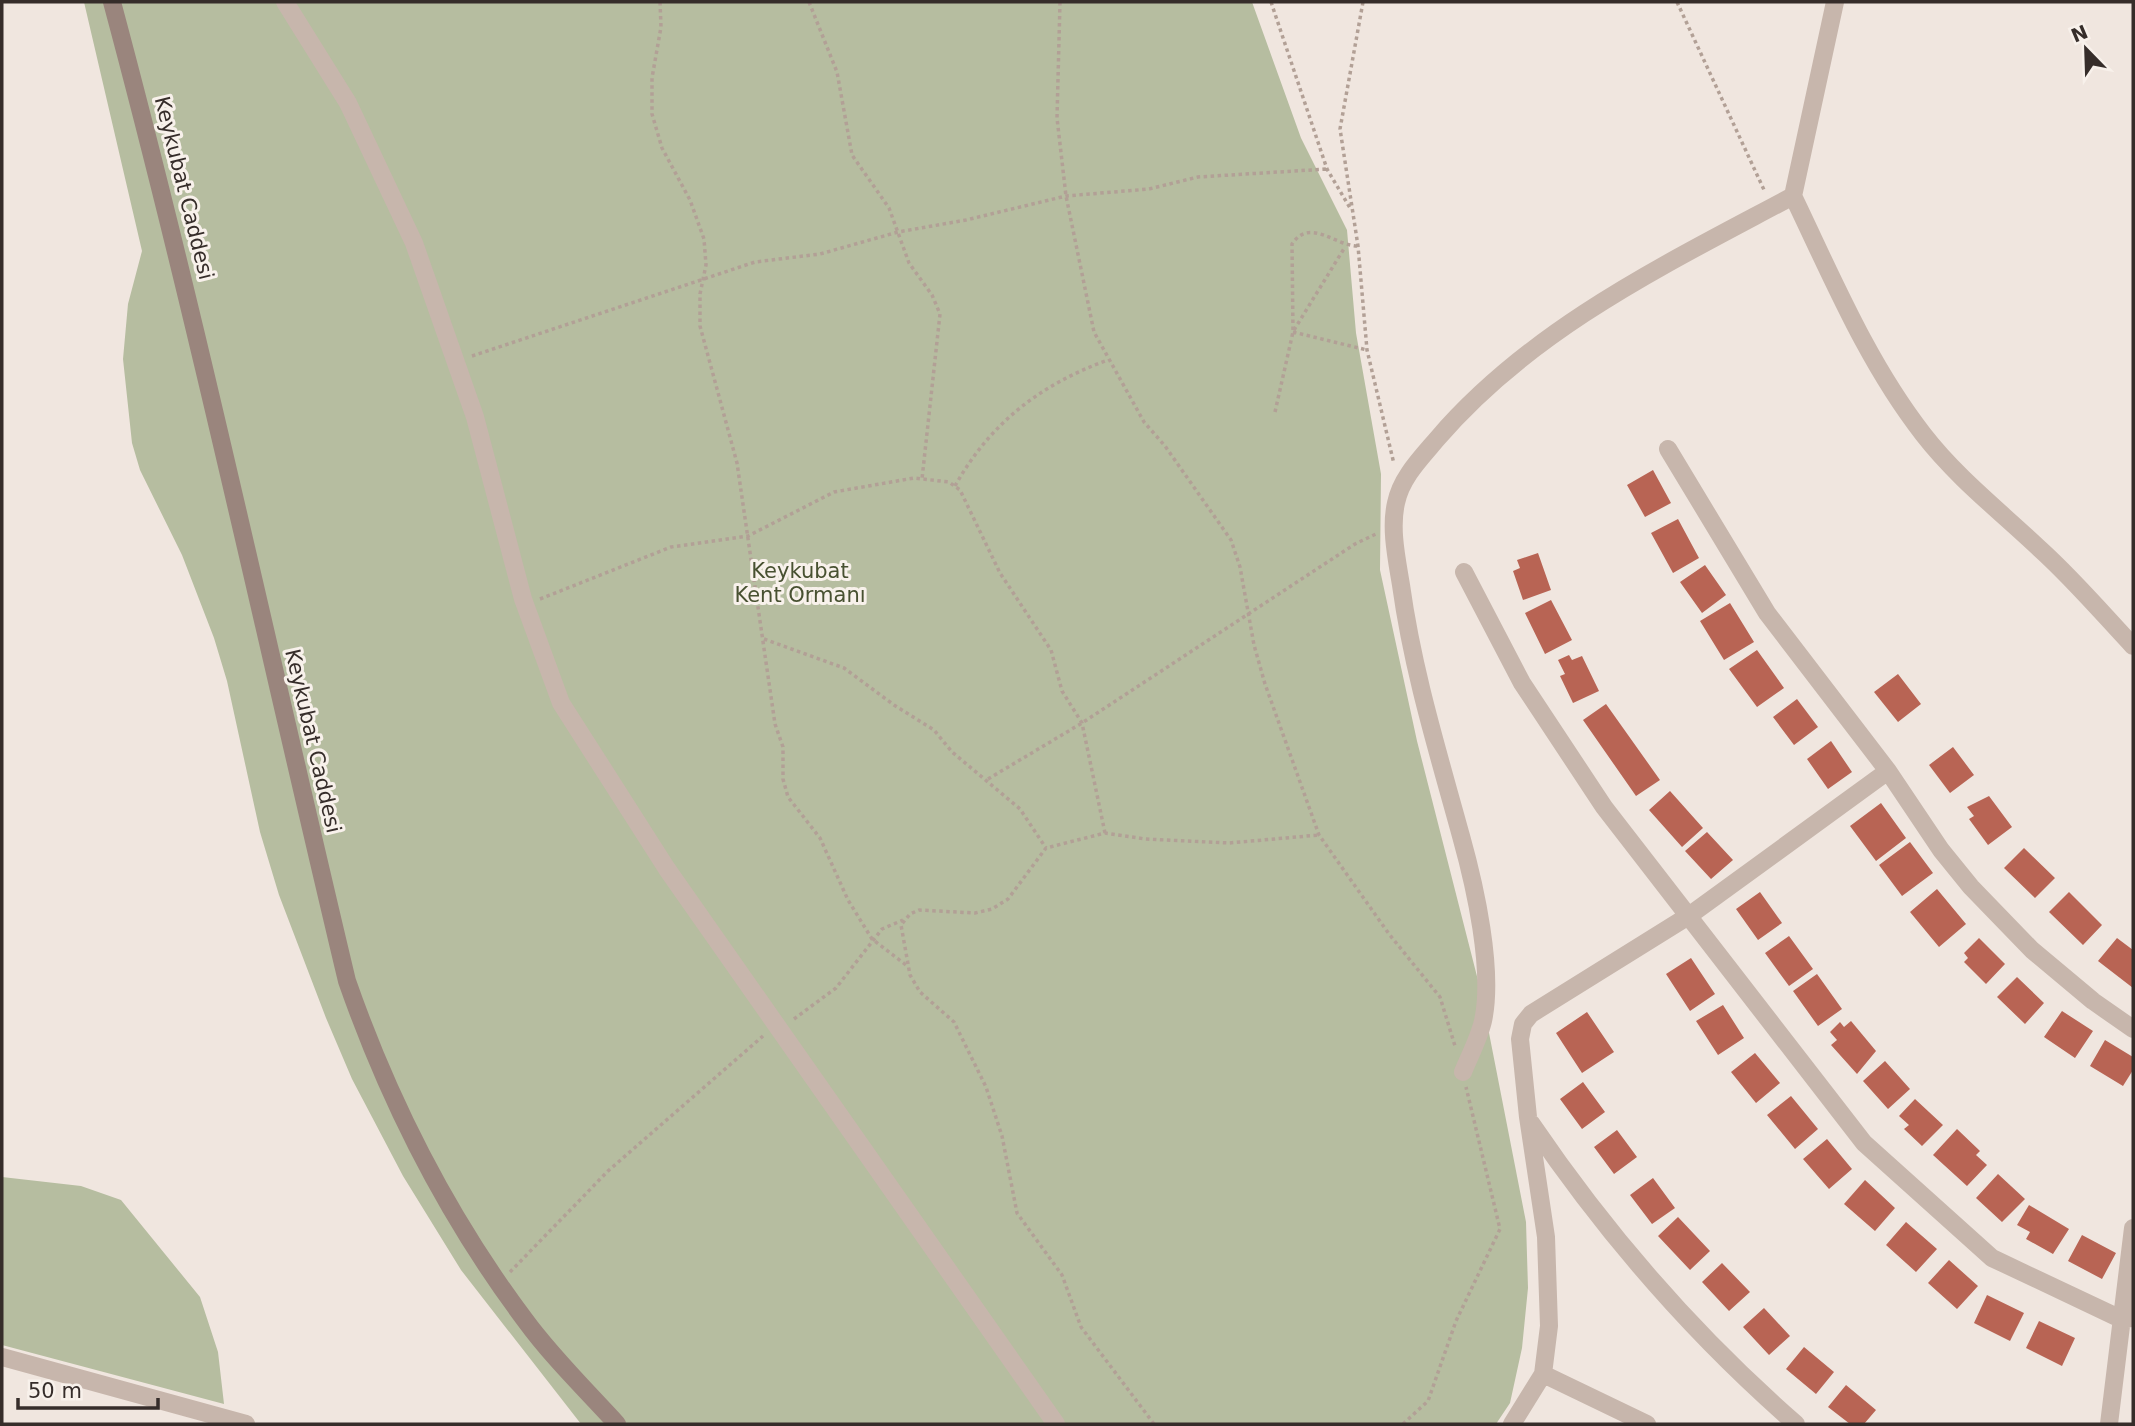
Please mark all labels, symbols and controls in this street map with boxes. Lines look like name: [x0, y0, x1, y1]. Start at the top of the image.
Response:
north arrow: [2051, 14, 2121, 84]
text: N: [2068, 20, 2091, 47]
street label: Keykubat Caddesi: [150, 94, 218, 282]
park label: Keykubat Kent Ormanı: [734, 559, 866, 607]
street label: Keykubat Caddesi: [280, 647, 346, 835]
scale bar: [18, 1366, 158, 1410]
text: 50 m: [28, 1379, 82, 1403]

